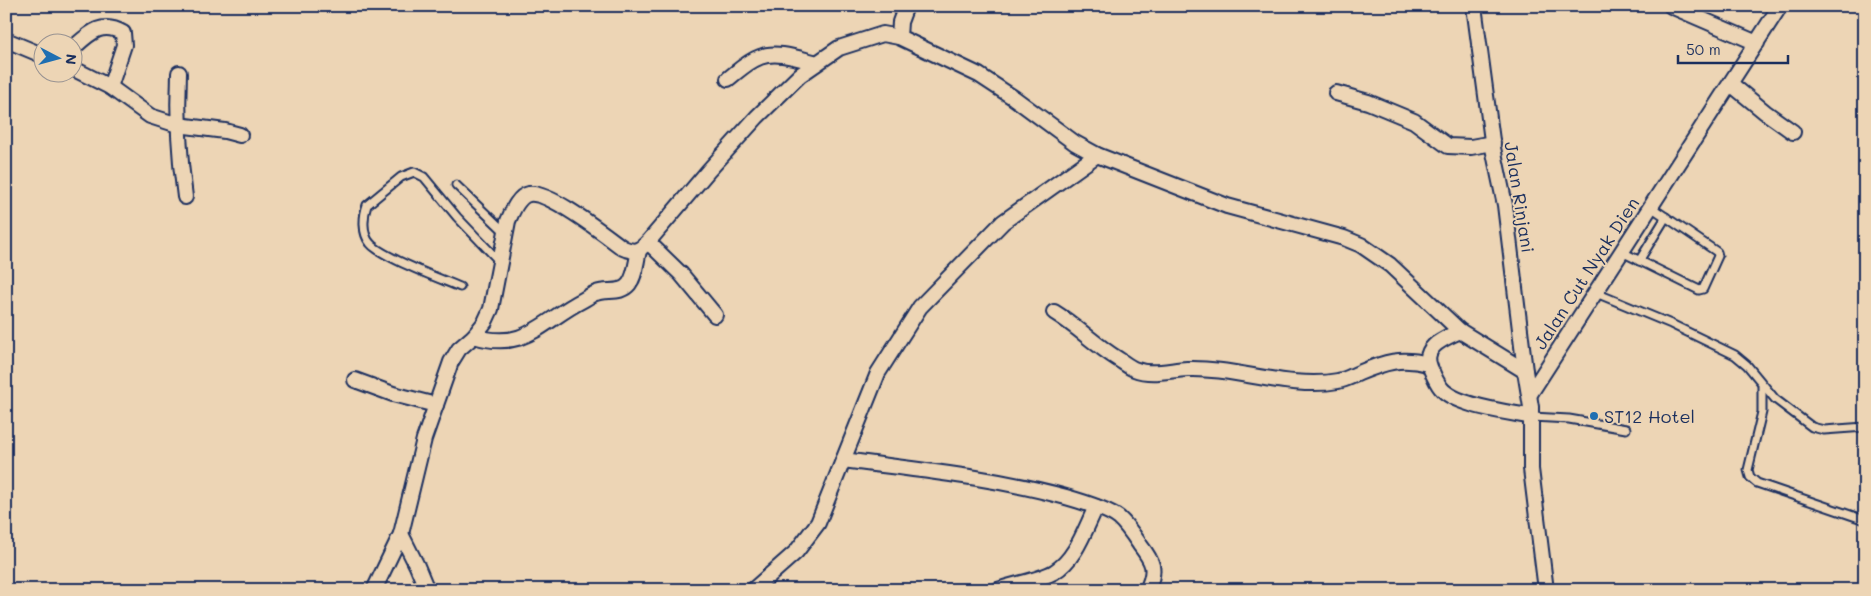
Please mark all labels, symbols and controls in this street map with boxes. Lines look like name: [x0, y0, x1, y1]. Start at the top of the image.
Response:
north arrow: [32, 32, 82, 82]
scale bar: [1678, 32, 1788, 64]
text: 50 m: [1686, 39, 1721, 59]
text: N: [61, 53, 81, 66]
street label: Jalan Rinjani: [1499, 140, 1541, 254]
street label: Jalan Cut Nyak Dien: [1528, 192, 1644, 354]
place label: ST12 Hotel: [1604, 404, 1695, 428]
marker: ST12 Hotel: [1588, 410, 1600, 422]

